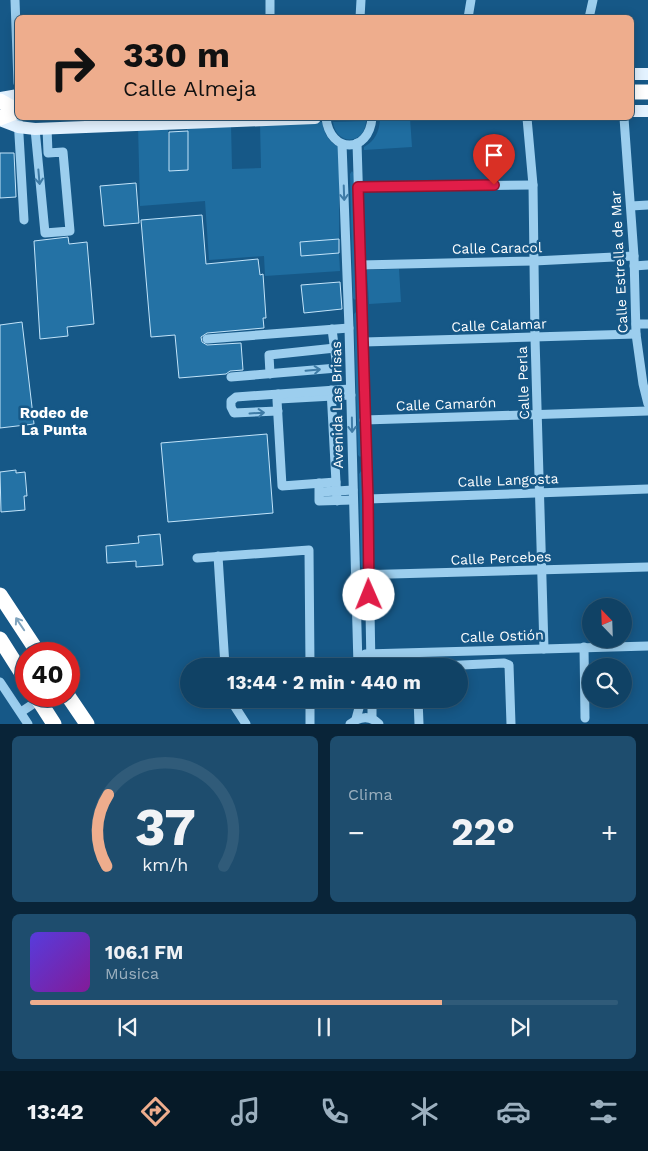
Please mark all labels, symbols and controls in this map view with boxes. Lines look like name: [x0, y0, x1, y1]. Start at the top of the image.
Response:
text: 330 m: [123, 34, 230, 76]
icon: right: [40, 35, 105, 100]
text: Calle Almeja: [123, 76, 257, 101]
pin: [473, 134, 515, 185]
icon: arrive: [480, 141, 508, 169]
one-way arrow: [35, 169, 44, 185]
one-way arrow: [339, 184, 348, 200]
street label: Calle Estrella de Mar: [607, 190, 631, 334]
street label: Calle Caracol: [452, 239, 543, 257]
street label: Calle Calamar: [451, 315, 547, 335]
street label: Avenida Las Brisas: [328, 341, 346, 469]
street label: Calle Perla: [514, 346, 532, 420]
one-way arrow: [305, 366, 321, 375]
street label: Calle Camarón: [396, 394, 496, 414]
district label: Rodeo de La Punta: [20, 404, 89, 439]
one-way arrow: [249, 408, 265, 417]
one-way arrow: [347, 417, 356, 433]
street label: Calle Langosta: [457, 470, 559, 490]
street label: Calle Percebes: [450, 548, 552, 568]
position arrow: [342, 568, 394, 620]
north arrow: [582, 598, 632, 648]
map controls: [582, 598, 632, 708]
one-way arrow: [15, 618, 25, 632]
street label: Calle Ostión: [460, 627, 544, 645]
speed limit sign: 40: [15, 642, 80, 707]
button: search: [582, 658, 632, 708]
text: 13:44 · 2 min · 440 m: [227, 671, 421, 694]
text: Clima: [348, 785, 392, 804]
text: 37: [135, 797, 196, 858]
text: 22°: [451, 810, 515, 854]
text: −: [348, 816, 365, 849]
text: +: [601, 816, 618, 849]
text: km/h: [142, 854, 188, 875]
text: 106.1 FM: [105, 941, 183, 964]
text: Música: [105, 964, 159, 983]
icon: previous: [114, 1013, 142, 1041]
icon: pause: [310, 1013, 338, 1041]
icon: next: [506, 1013, 534, 1041]
icon: directions: [138, 1094, 173, 1129]
icon: music: [228, 1094, 263, 1129]
icon: phone: [317, 1094, 352, 1129]
icon: climate: [407, 1094, 442, 1129]
icon: car: [496, 1094, 531, 1129]
icon: filters: [586, 1094, 621, 1129]
text: 13:42: [27, 1099, 84, 1124]

